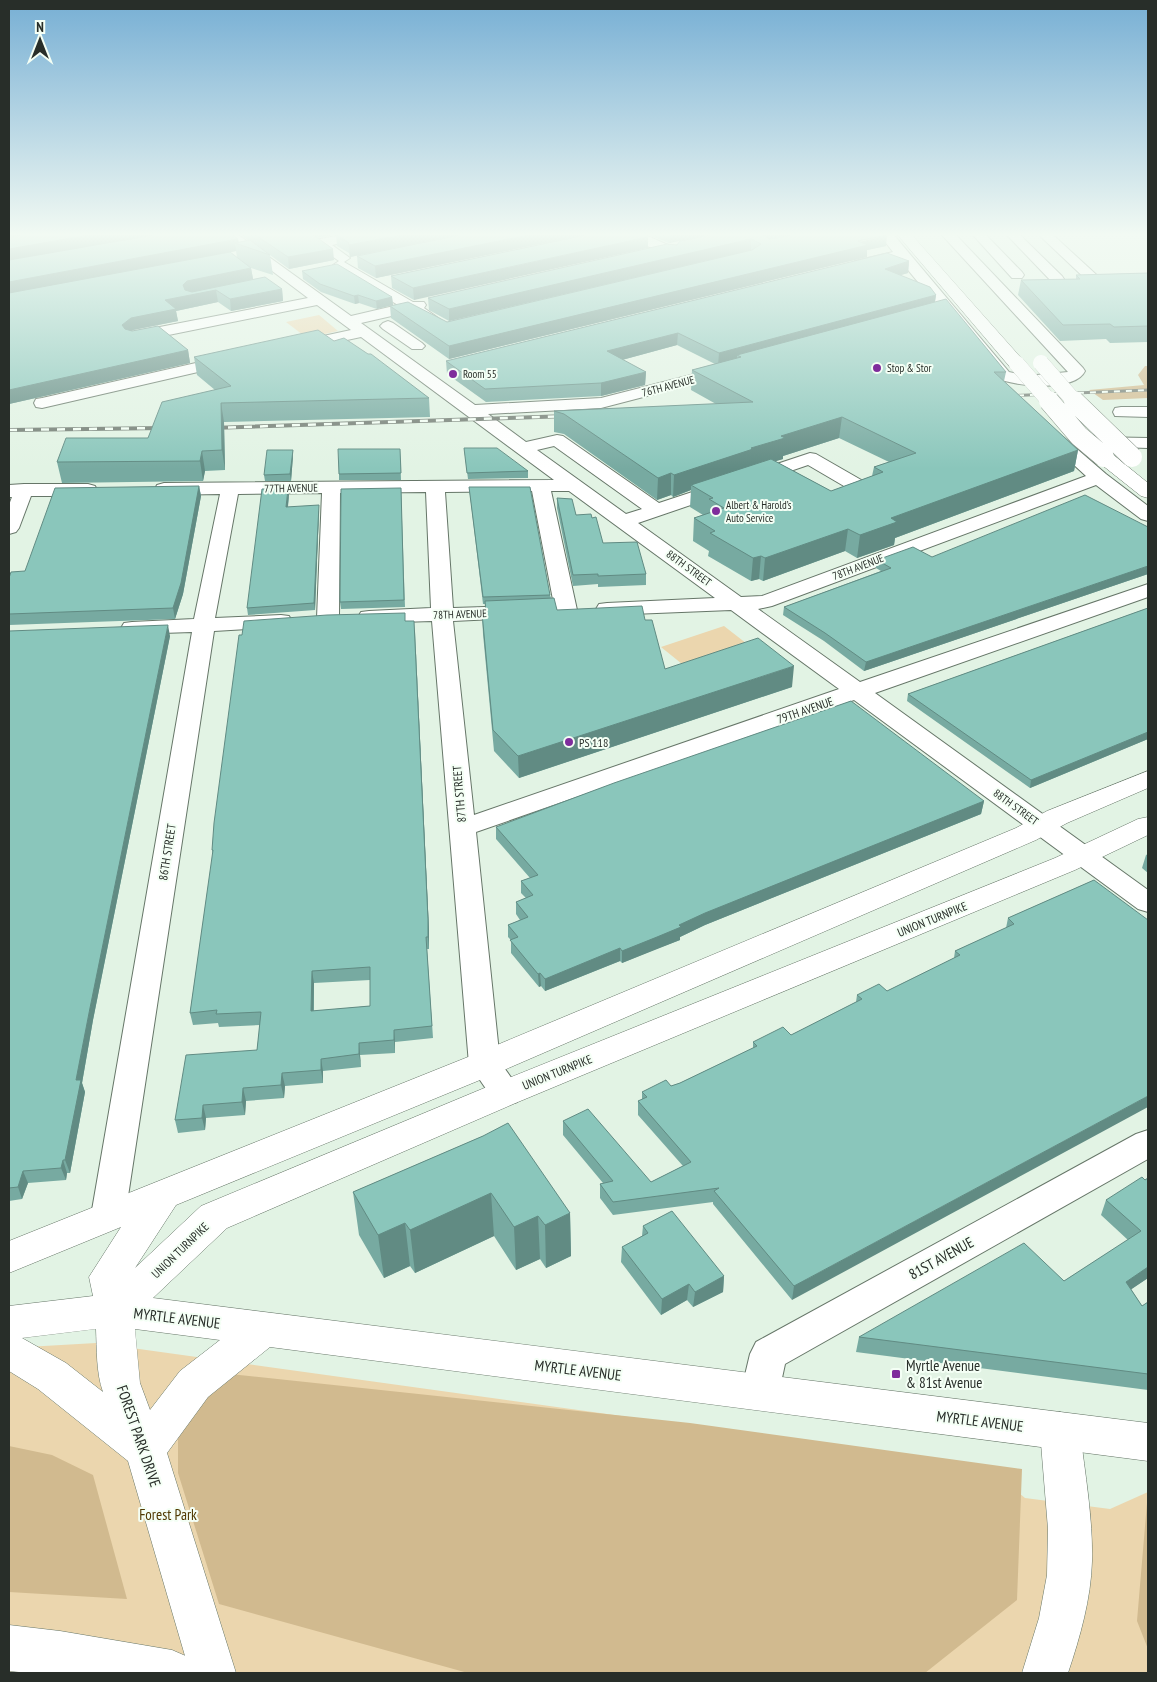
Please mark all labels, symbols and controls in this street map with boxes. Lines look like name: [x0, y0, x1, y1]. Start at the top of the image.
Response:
north arrow: [15, 15, 65, 65]
text: N: [36, 18, 44, 36]
place label: Stop & Stor: [887, 361, 931, 375]
marker: Stop & Stor: [871, 362, 883, 374]
place label: Room 55: [463, 367, 497, 381]
marker: Room 55: [447, 368, 459, 380]
street label: 76TH AVENUE: [640, 372, 696, 400]
street label: 77TH AVENUE: [264, 481, 318, 495]
place label: Albert & Harold’s Auto Service: [726, 498, 792, 525]
marker: Albert & Harold’s Auto Service: [710, 505, 722, 517]
street label: 88TH STREET: [664, 547, 714, 589]
street label: 78TH AVENUE: [830, 551, 886, 583]
street label: 78TH AVENUE: [433, 606, 487, 622]
street label: 79TH AVENUE: [775, 693, 835, 727]
place label: PS 118: [579, 735, 608, 750]
marker: PS 118: [563, 736, 575, 748]
street label: 87TH STREET: [449, 764, 469, 823]
street label: 88TH STREET: [991, 786, 1041, 828]
street label: 86TH STREET: [155, 822, 179, 881]
street label: UNION TURNPIKE: [895, 898, 969, 940]
street label: UNION TURNPIKE: [520, 1051, 594, 1093]
street label: UNION TURNPIKE: [148, 1219, 212, 1281]
street label: 81ST AVENUE: [905, 1232, 977, 1284]
street label: MYRTLE AVENUE: [133, 1303, 221, 1333]
street label: MYRTLE AVENUE: [534, 1355, 622, 1385]
place label: Myrtle Avenue & 81st Avenue: [906, 1356, 982, 1392]
marker: Myrtle Avenue & 81st Avenue: [890, 1368, 902, 1380]
street label: FOREST PARK DRIVE: [113, 1383, 165, 1489]
street label: MYRTLE AVENUE: [936, 1406, 1024, 1436]
park label: Forest Park: [139, 1505, 197, 1524]

